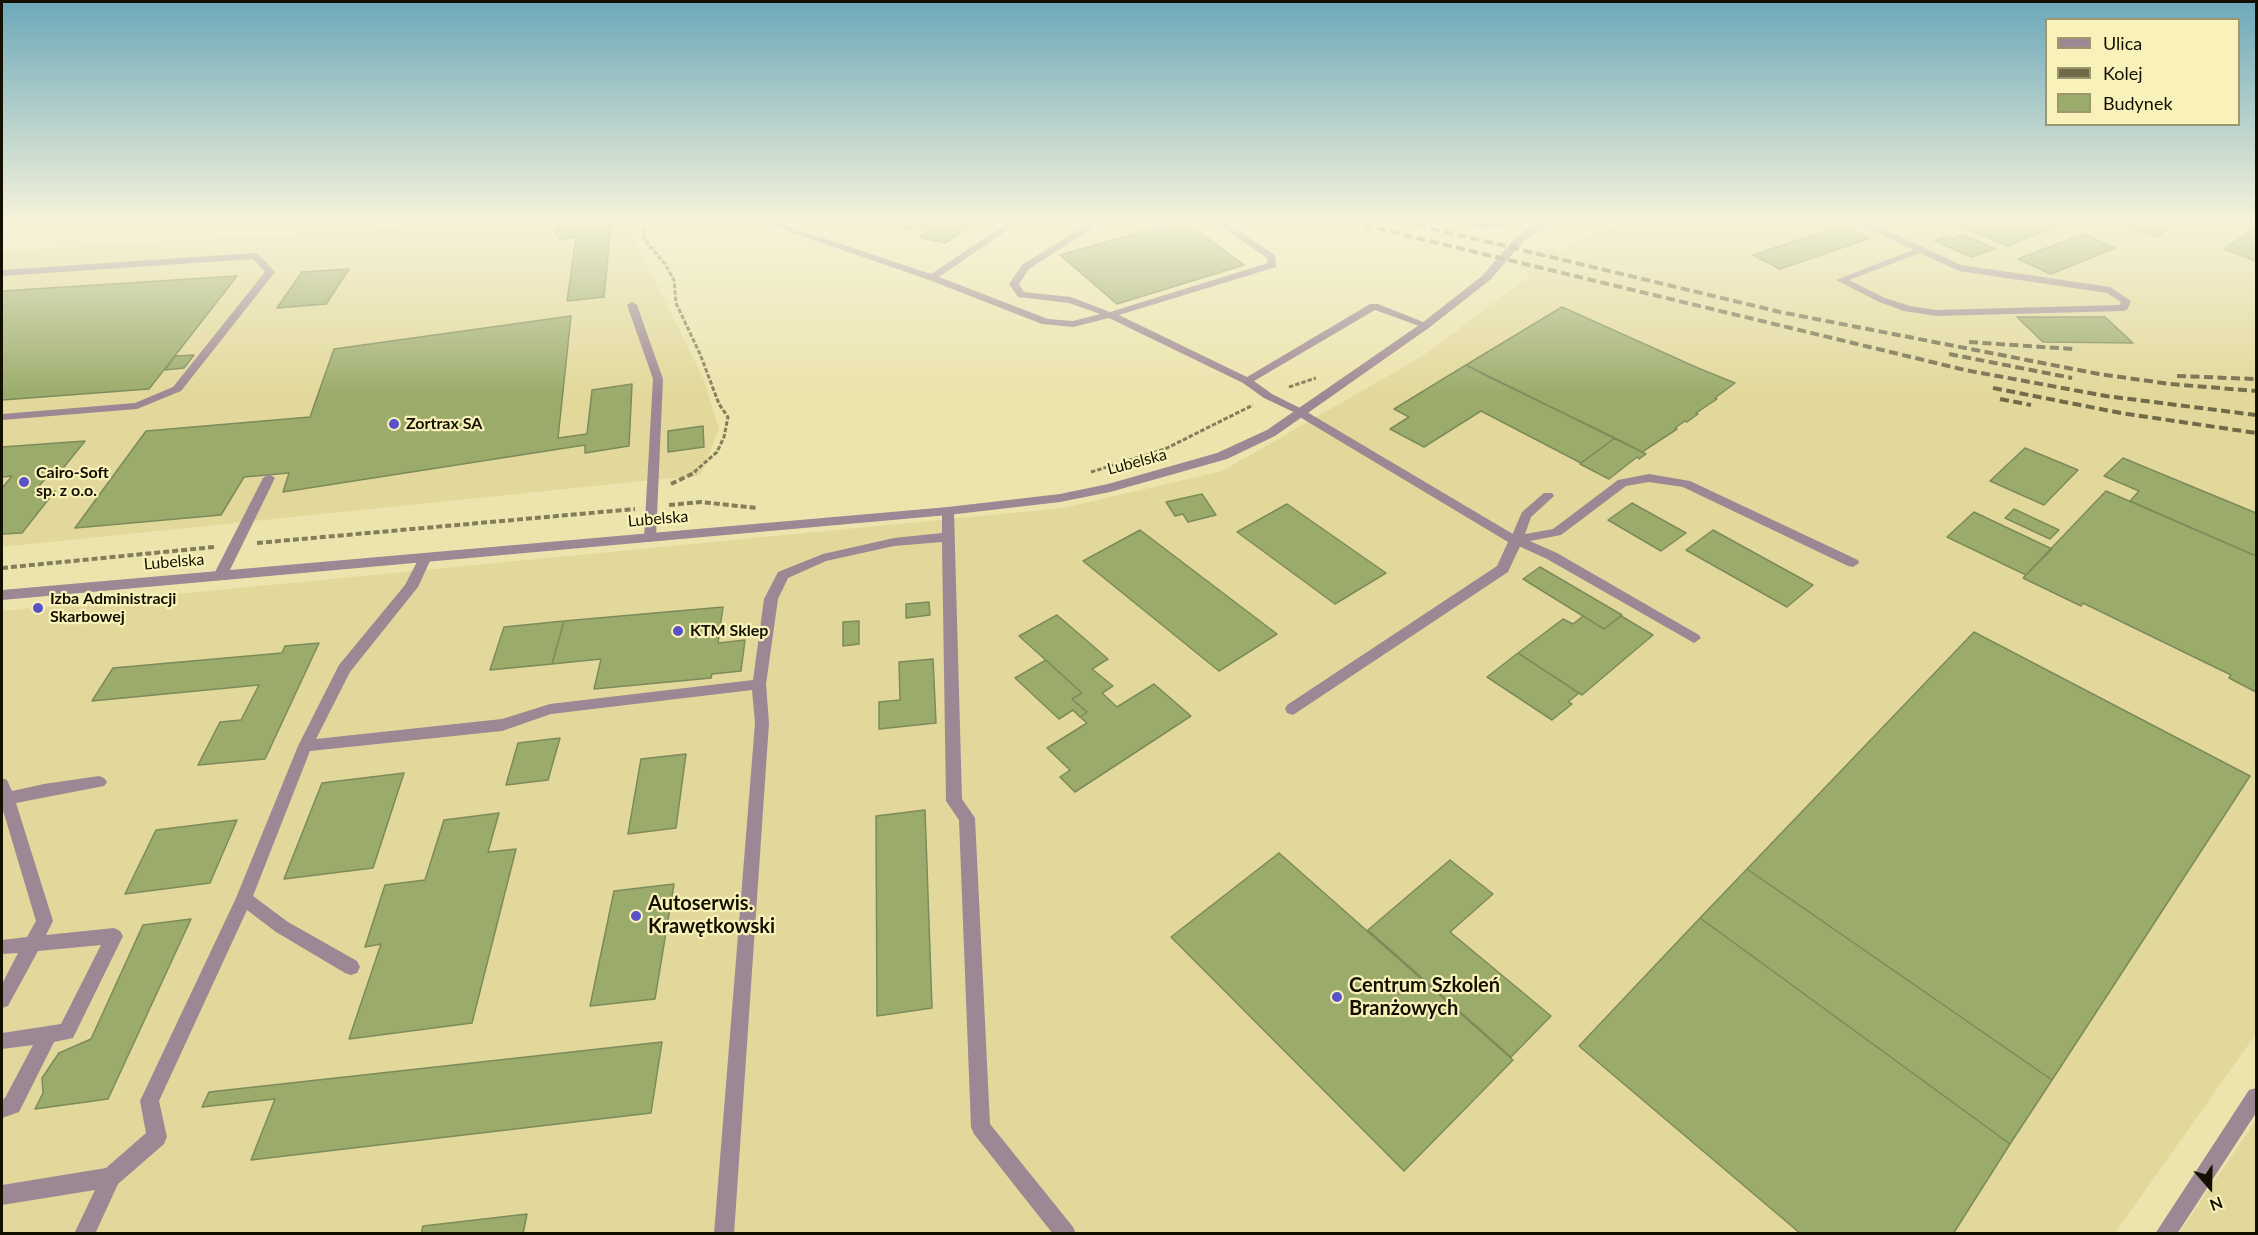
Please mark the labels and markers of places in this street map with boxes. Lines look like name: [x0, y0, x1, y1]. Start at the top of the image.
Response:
place label: Zortrax SA: [406, 414, 482, 434]
marker: Zortrax SA: [387, 417, 401, 431]
place label: Cairo-Soft sp. z o.o.: [36, 463, 109, 501]
marker: Cairo-Soft sp. z o.o.: [17, 475, 31, 489]
place label: Izba Administracji Skarbowej: [50, 589, 176, 627]
marker: Izba Administracji Skarbowej: [31, 601, 45, 615]
place label: KTM Sklep: [690, 621, 768, 641]
marker: KTM Sklep: [671, 624, 685, 638]
place label: Autoserwis. Krawętkowski: [648, 892, 775, 939]
marker: Autoserwis. Krawętkowski: [629, 909, 643, 923]
place label: Centrum Szkoleń Branżowych: [1349, 974, 1500, 1021]
marker: Centrum Szkoleń Branżowych: [1330, 990, 1344, 1004]

